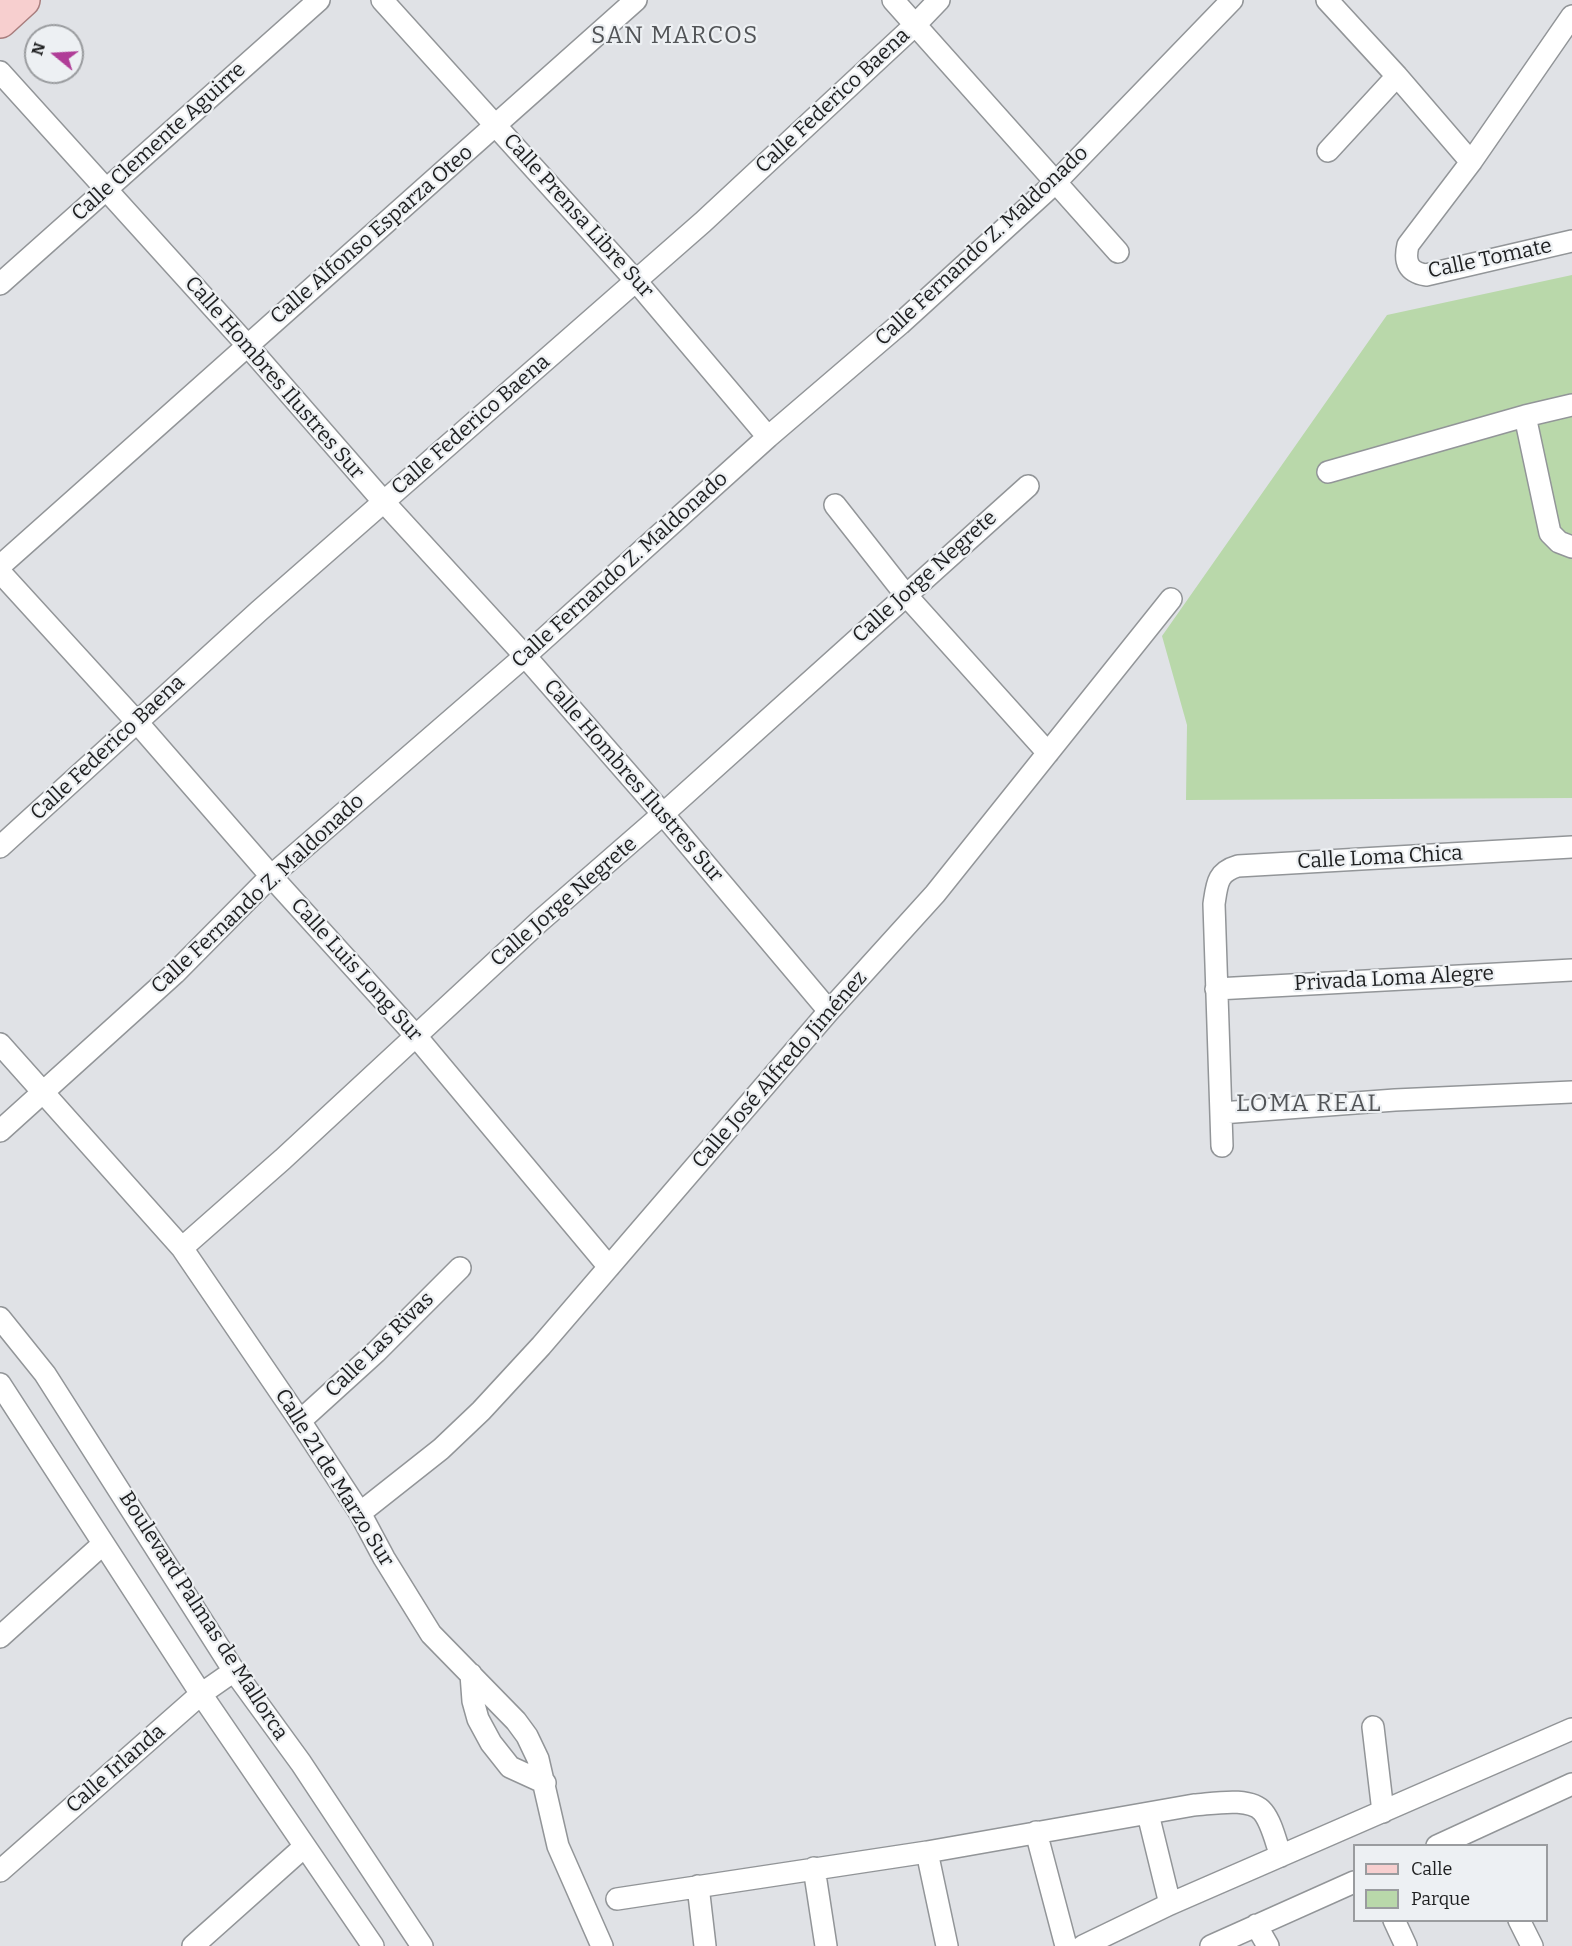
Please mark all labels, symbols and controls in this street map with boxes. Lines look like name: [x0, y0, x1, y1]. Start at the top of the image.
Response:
district label: SAN MARCOS: [591, 22, 759, 50]
street label: Calle Federico Baena: [751, 23, 915, 179]
north arrow: [24, 24, 84, 84]
text: N: [27, 40, 49, 58]
street label: Calle Clemente Aguirre: [67, 57, 251, 227]
street label: Calle Prensa Libre Sur: [497, 129, 659, 303]
street label: Calle Alfonso Esparza Oteo: [266, 140, 478, 330]
street label: Calle Fernando Z. Maldonado: [870, 141, 1094, 351]
street label: Calle Tomate: [1426, 234, 1554, 284]
street label: Calle Hombres Ilustres Sur: [179, 271, 369, 485]
street label: Calle Federico Baena: [387, 349, 555, 501]
street label: Calle Fernando Z. Maldonado: [507, 466, 733, 674]
street label: Calle Jorge Negrete: [848, 506, 1002, 648]
street label: Calle Federico Baena: [26, 670, 190, 826]
street label: Calle Hombres Ilustres Sur: [538, 674, 728, 888]
street label: Calle Fernando Z. Maldonado: [146, 789, 370, 999]
street label: Calle Jorge Negrete: [486, 832, 642, 972]
street label: Calle Loma Chica: [1297, 841, 1463, 875]
street label: Calle Luis Long Sur: [285, 893, 427, 1047]
street label: Privada Loma Alegre: [1293, 961, 1495, 997]
street label: Calle José Alfredo Jiménez: [687, 966, 873, 1174]
district label: LOMA REAL: [1236, 1090, 1382, 1118]
street label: Calle Las Rivas: [321, 1287, 439, 1403]
street label: Calle 21 de Marzo Sur: [269, 1385, 399, 1571]
street label: Boulevard Palmas de Mallorca: [113, 1487, 293, 1745]
street label: Calle Irlanda: [61, 1719, 171, 1819]
legend: [1353, 1844, 1548, 1922]
text: Calle: [1411, 1858, 1452, 1880]
text: Parque: [1411, 1888, 1470, 1910]

